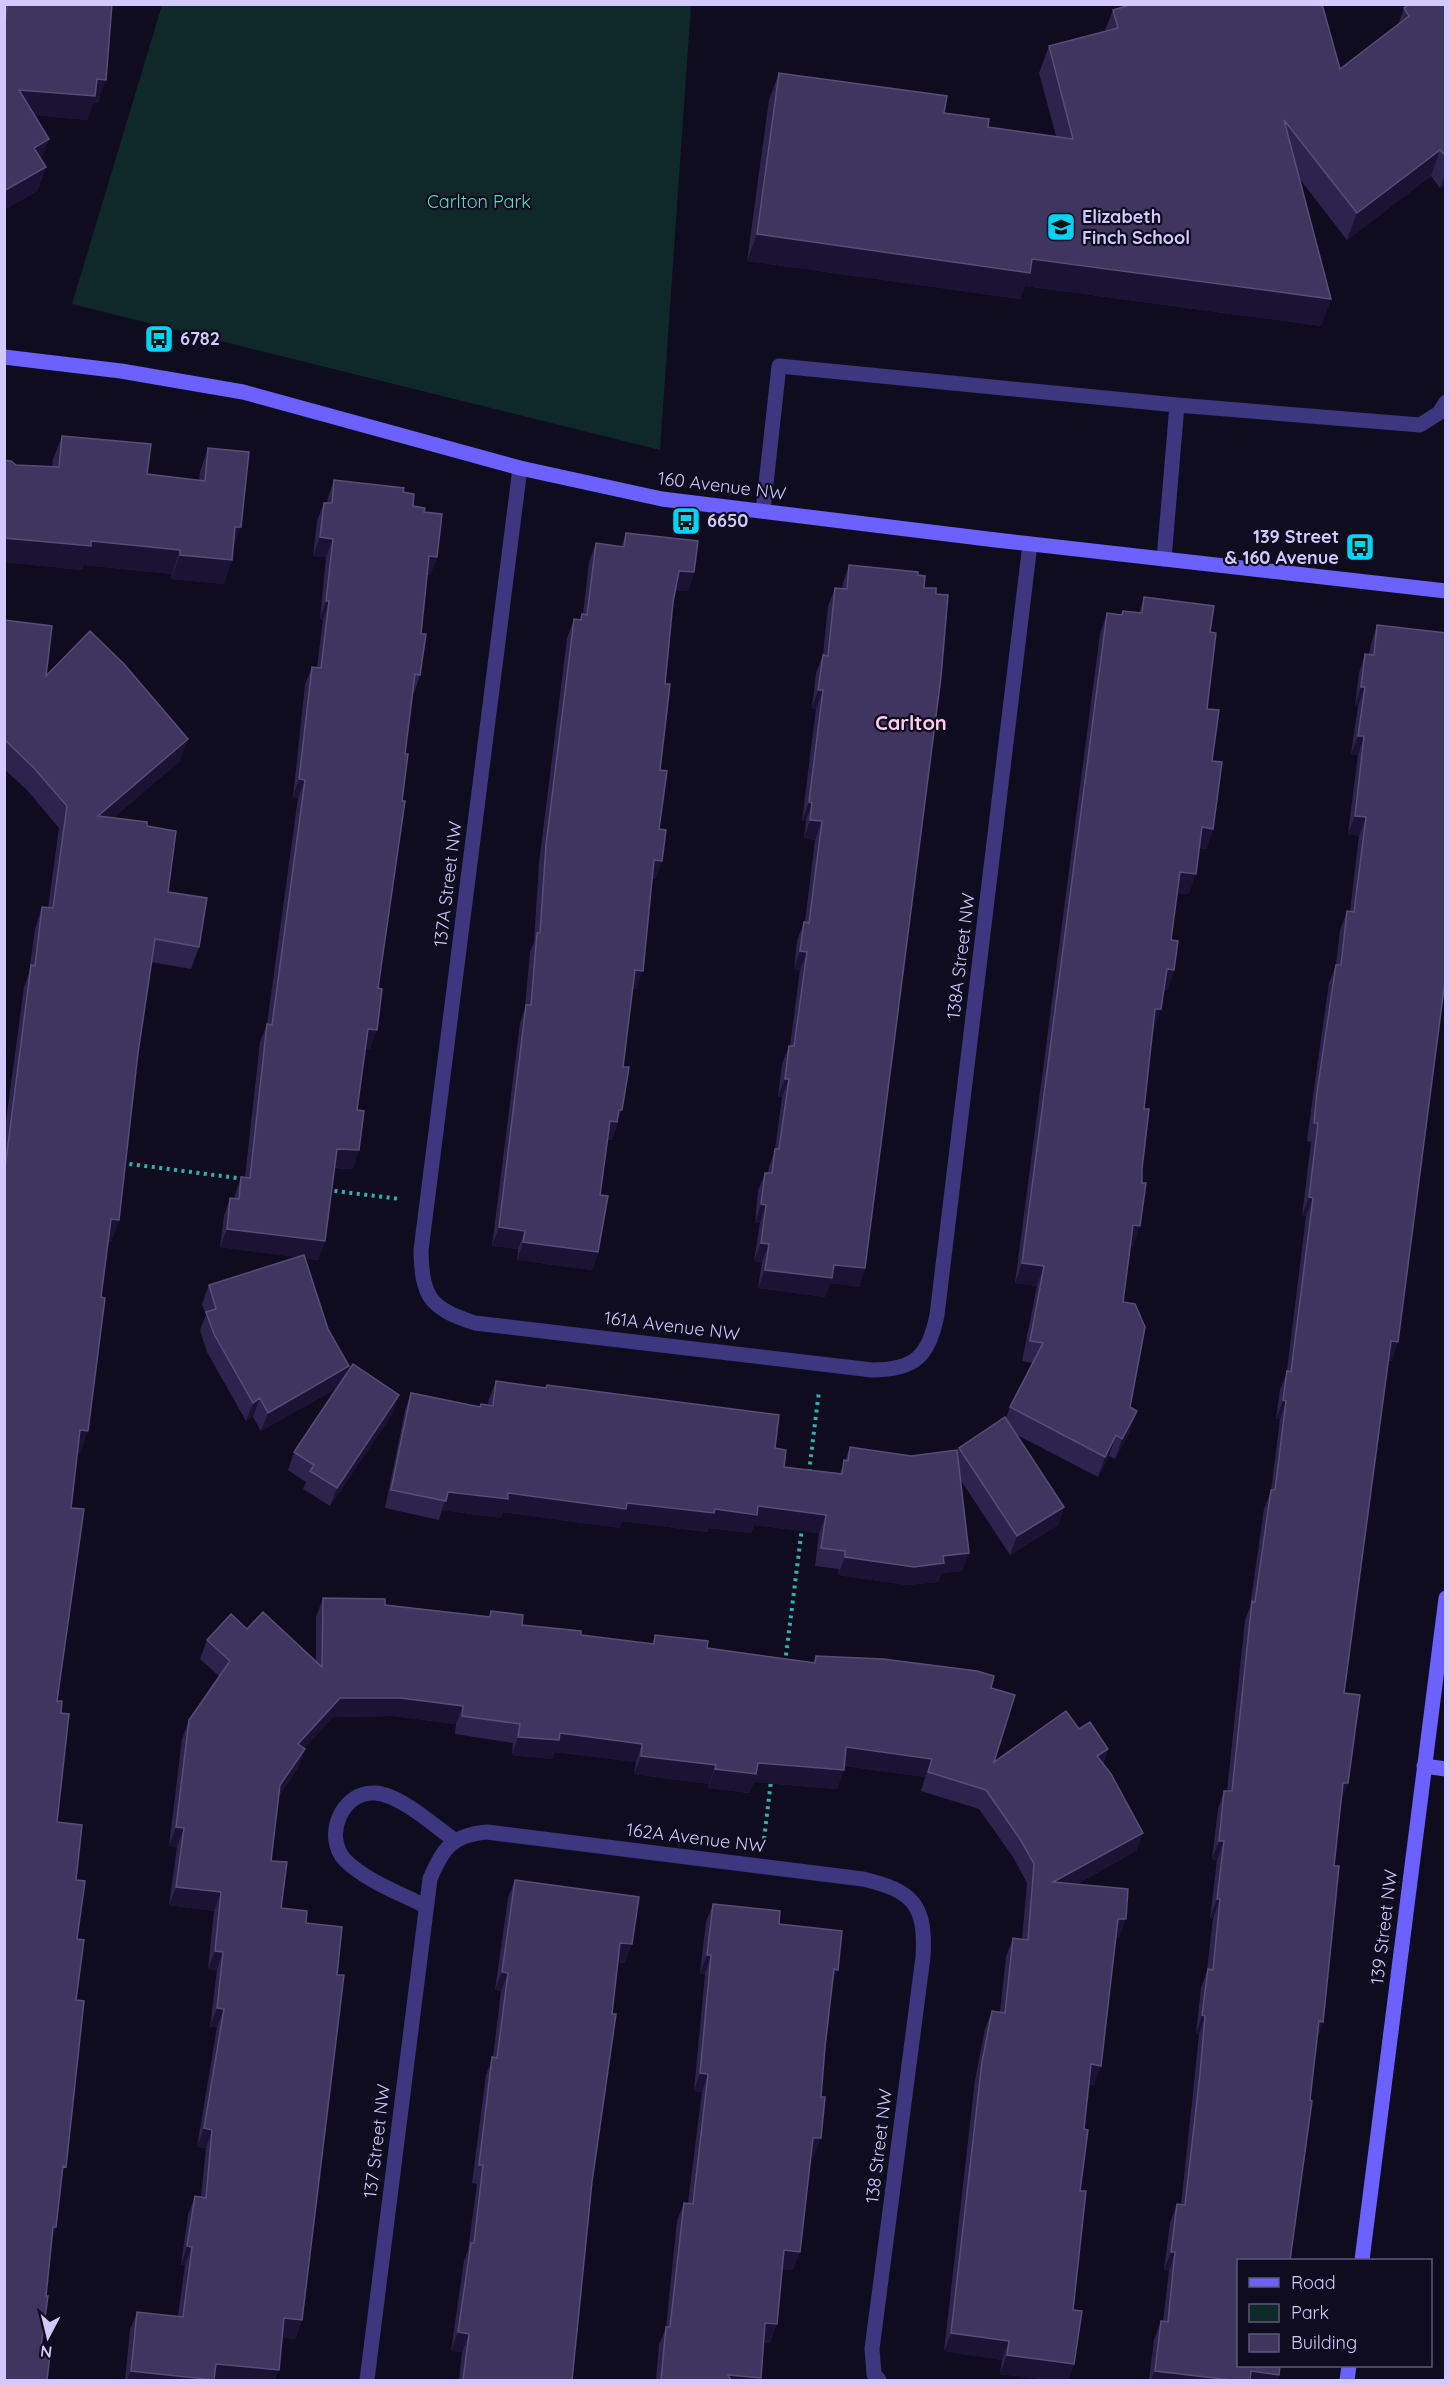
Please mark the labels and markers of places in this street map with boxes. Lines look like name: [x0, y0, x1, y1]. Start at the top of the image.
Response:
place label: Elizabeth Finch School: [1082, 205, 1190, 249]
school or university icon: Elizabeth Finch School: [1045, 211, 1077, 243]
bus stop icon: 6782: [143, 323, 175, 355]
place label: 6782: [180, 327, 220, 350]
bus stop icon: 6650: [670, 505, 702, 537]
place label: 6650: [707, 509, 748, 532]
place label: 139 Street & 160 Avenue: [1225, 525, 1339, 569]
bus stop icon: 139 Street & 160 Avenue: [1344, 531, 1376, 563]

